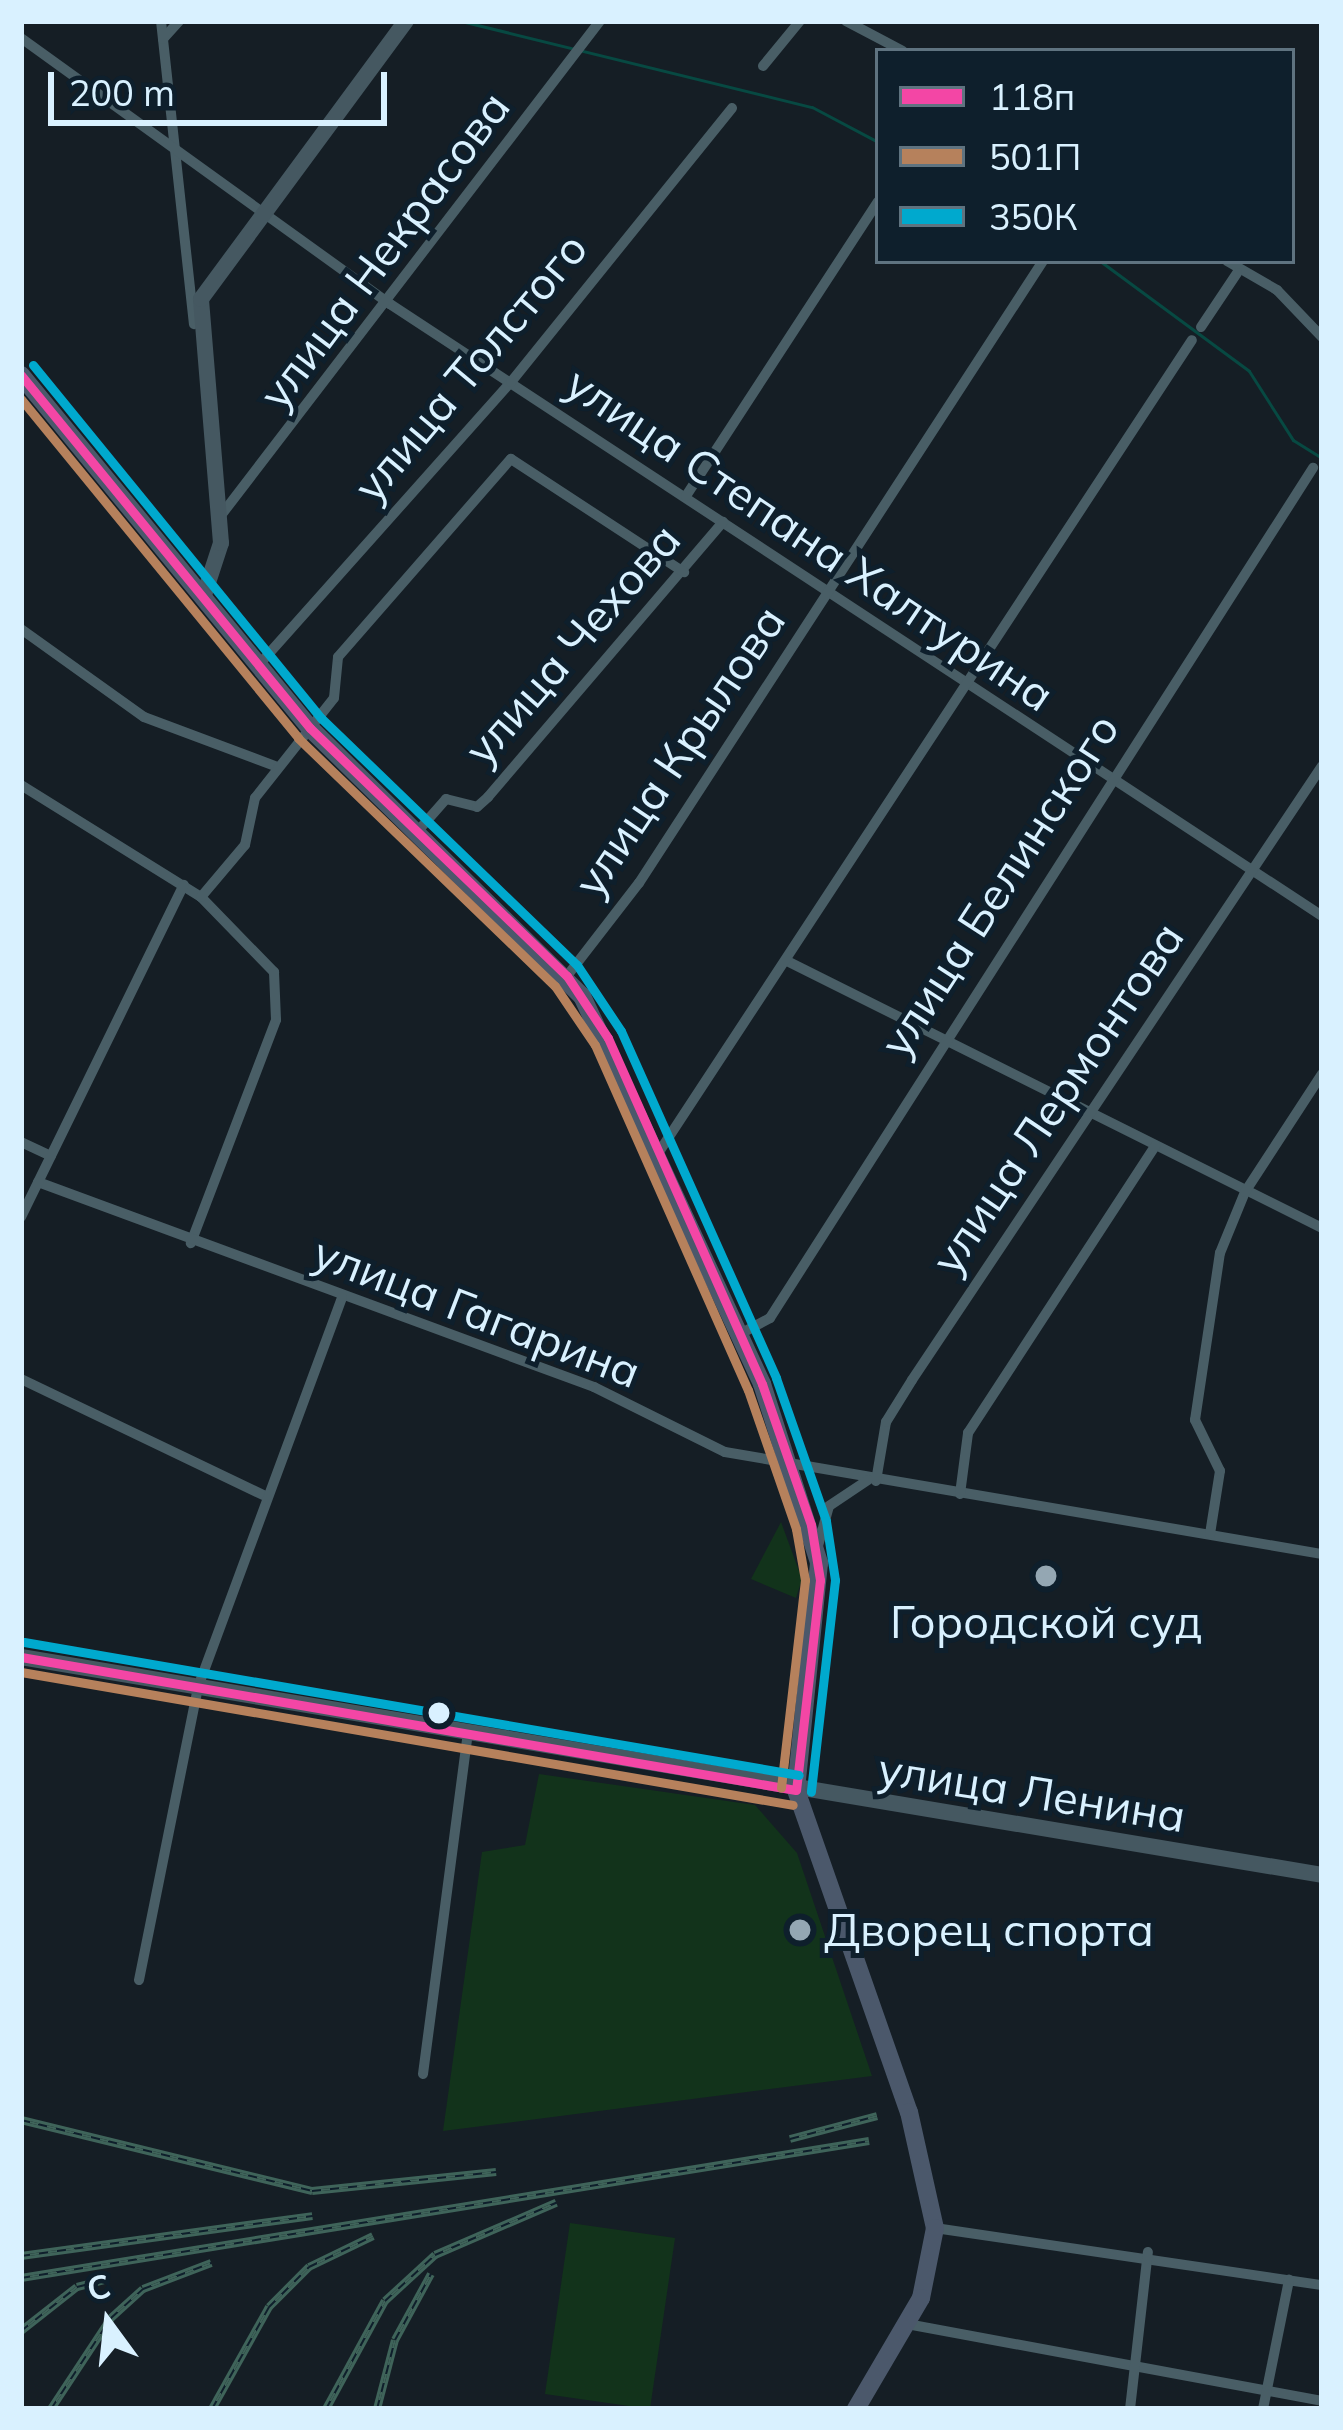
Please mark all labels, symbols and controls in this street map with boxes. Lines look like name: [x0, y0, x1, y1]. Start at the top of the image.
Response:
scale bar: [54, 48, 393, 122]
legend: [875, 48, 1295, 264]
text: 200 m: [69, 70, 175, 115]
text: 118п: [989, 74, 1075, 119]
street label: улица Некрасова: [247, 81, 521, 419]
text: 501П: [989, 134, 1081, 179]
text: 350К: [989, 194, 1077, 239]
street label: улица Толстого: [342, 222, 598, 512]
street label: улица Степана Халтурина: [556, 356, 1064, 722]
street label: улица Чехова: [453, 513, 691, 775]
street label: улица Крылова: [562, 596, 796, 906]
street label: улица Белинского: [868, 704, 1130, 1066]
street label: улица Лермонтова: [919, 912, 1195, 1284]
street label: улица Гагарина: [306, 1225, 648, 1399]
marker: Городской суд: [1033, 1563, 1059, 1589]
place label: Городской суд: [890, 1595, 1202, 1649]
unlabelled marker: [428, 1702, 450, 1724]
street label: улица Ленина: [875, 1741, 1189, 1843]
place label: Дворец спорта: [824, 1903, 1154, 1957]
marker: Дворец спорта: [787, 1917, 813, 1943]
north arrow: [48, 2262, 168, 2382]
text: С: [82, 2264, 115, 2309]

